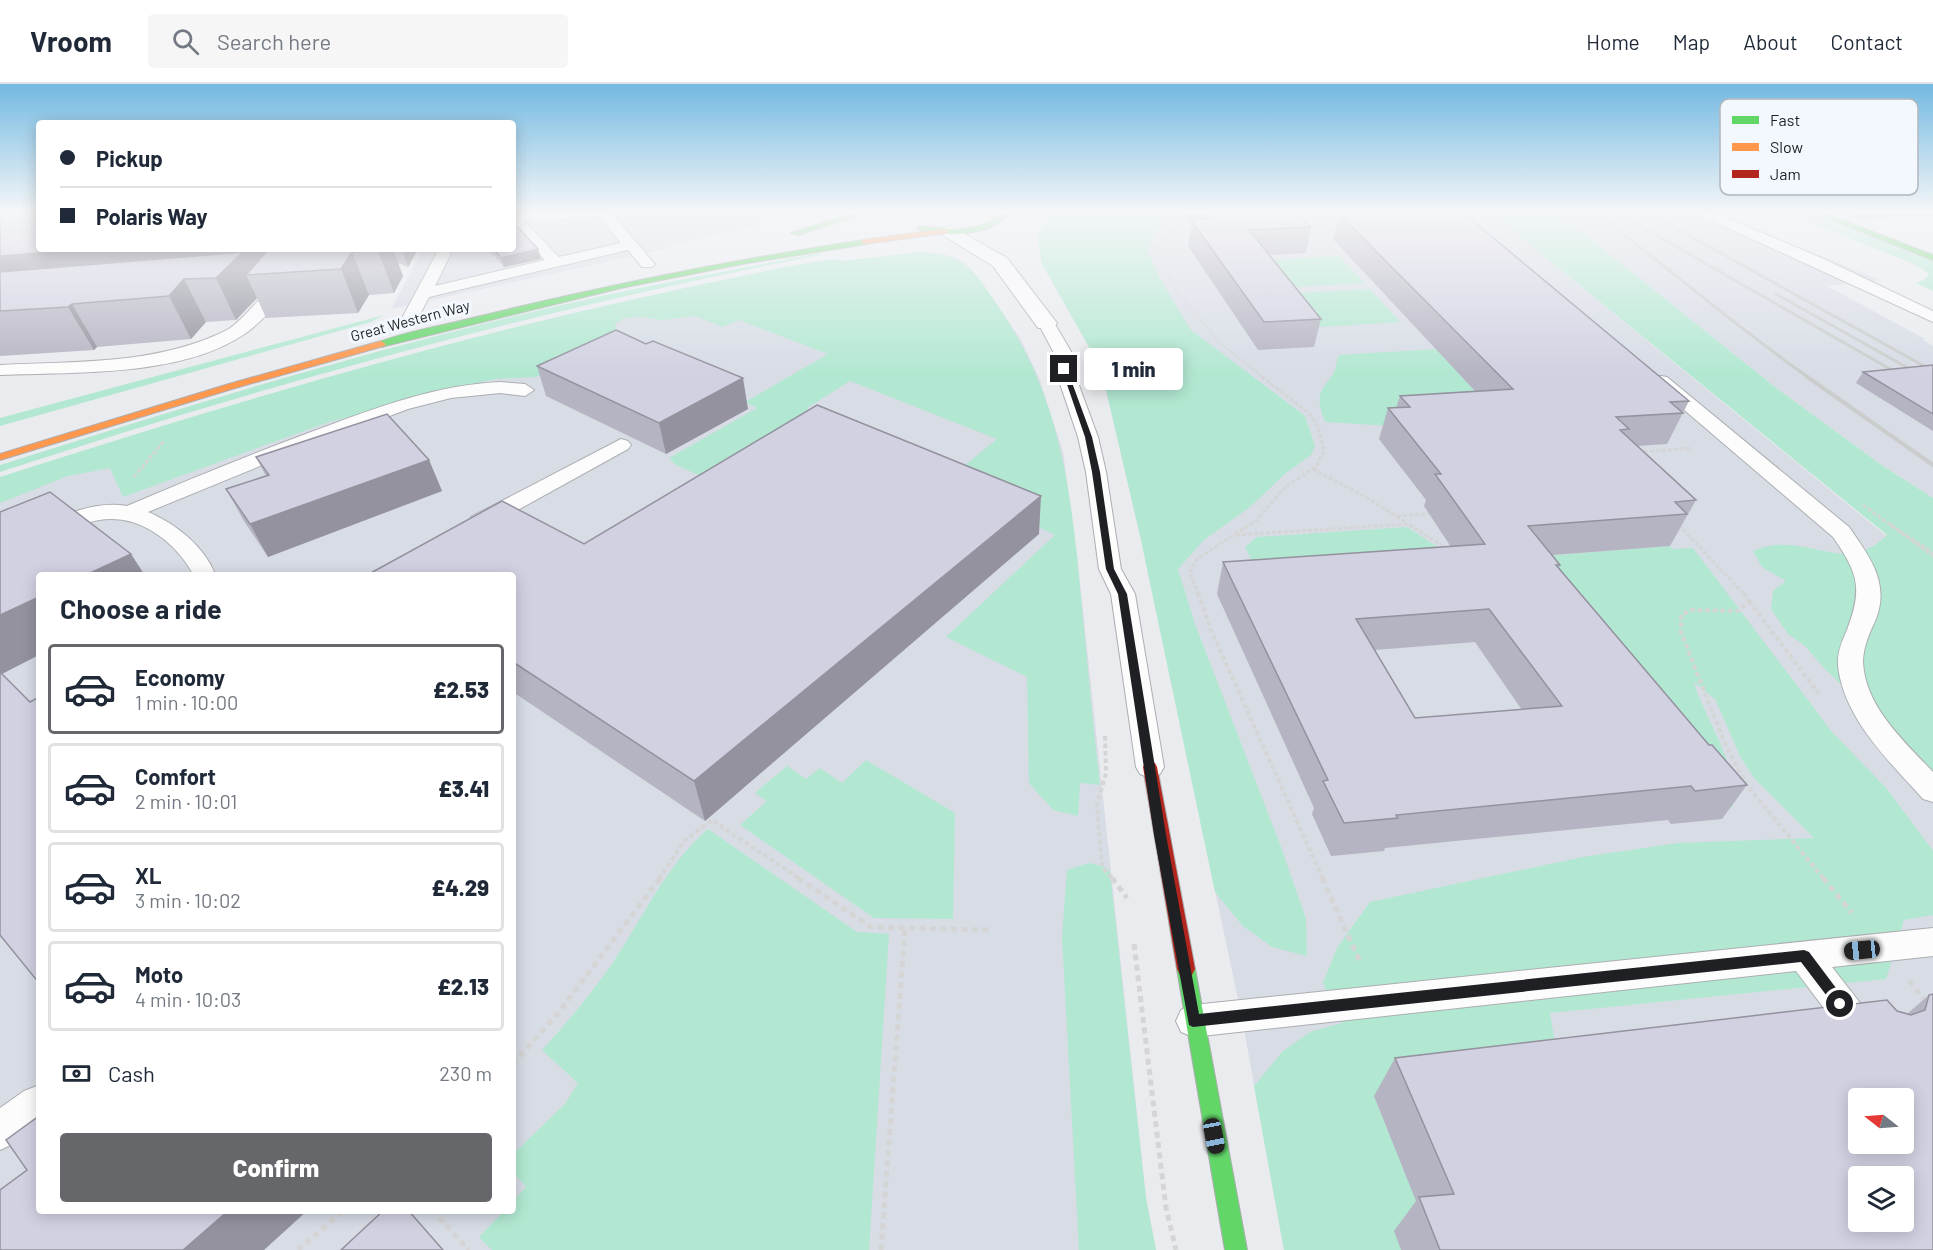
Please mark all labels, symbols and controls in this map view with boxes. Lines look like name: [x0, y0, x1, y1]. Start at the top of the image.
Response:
search box: [148, 14, 568, 68]
text: Vroom: [30, 24, 112, 58]
icon: search: [169, 25, 202, 58]
text: Search here: [217, 28, 331, 54]
text: Home: [1586, 29, 1640, 54]
text: Map: [1673, 29, 1710, 54]
text: About: [1743, 29, 1798, 54]
text: Contact: [1831, 29, 1903, 54]
legend: [1720, 99, 1918, 195]
text: Fast: [1770, 110, 1800, 129]
text: Slow: [1770, 137, 1803, 156]
text: Pickup: [96, 145, 163, 171]
text: Jam: [1770, 164, 1801, 183]
text: Polaris Way: [96, 203, 208, 229]
street label: Great Western Way: [348, 295, 472, 345]
callout: 1 min: [1085, 348, 1184, 390]
route end: [1050, 355, 1077, 382]
text: 1 min: [1112, 357, 1155, 381]
text: Choose a ride: [60, 592, 222, 624]
icon: car: [63, 662, 117, 716]
text: Economy: [135, 664, 225, 690]
text: £2.53: [433, 676, 489, 702]
text: 1 min · 10:00: [135, 690, 238, 714]
icon: car: [63, 761, 117, 815]
text: Comfort: [135, 763, 216, 789]
text: £3.41: [438, 775, 489, 801]
text: 2 min · 10:01: [135, 789, 237, 813]
icon: car: [63, 860, 117, 914]
text: XL: [135, 862, 161, 888]
text: £4.29: [432, 874, 489, 900]
text: 3 min · 10:02: [135, 888, 241, 912]
car: [1843, 939, 1881, 961]
icon: car: [63, 959, 117, 1013]
text: Moto: [135, 961, 183, 987]
text: £2.13: [437, 973, 489, 999]
text: 4 min · 10:03: [135, 987, 241, 1011]
route start: [1826, 990, 1853, 1017]
icon: cash: [60, 1057, 93, 1090]
text: Cash: [108, 1060, 155, 1086]
text: 230 m: [439, 1061, 492, 1085]
north arrow: [1848, 1088, 1914, 1154]
map controls: [1848, 1088, 1914, 1232]
car: [1202, 1117, 1226, 1155]
button: Confirm: [60, 1133, 492, 1202]
button: layers: [1848, 1166, 1914, 1232]

